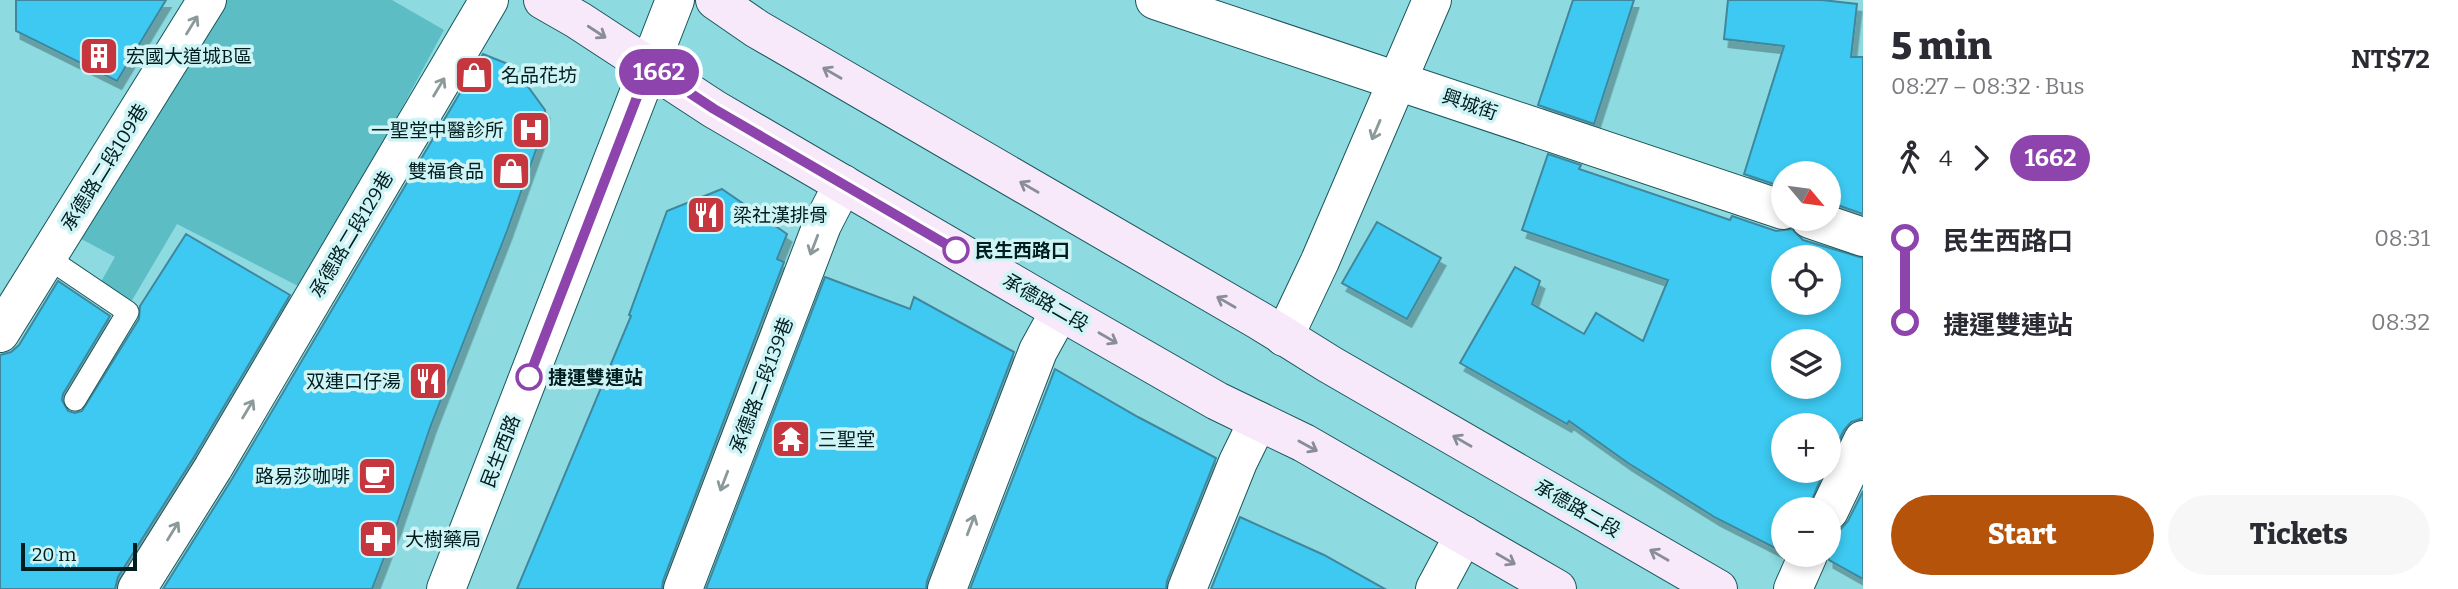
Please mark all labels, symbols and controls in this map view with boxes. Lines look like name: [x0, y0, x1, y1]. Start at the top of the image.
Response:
one-way arrow: [185, 16, 199, 36]
text: 5 min: [1891, 23, 1992, 69]
one-way arrow: [587, 24, 606, 39]
building icon: 宏國大道城B區: [78, 35, 120, 77]
text: NT$72: [2351, 44, 2430, 75]
place label: 宏國大道城B區: [126, 45, 252, 68]
line badge: 1662: [610, 49, 708, 95]
shop icon: 名品花坊: [453, 54, 495, 96]
text: 1662: [633, 58, 685, 86]
place label: 名品花坊: [501, 64, 577, 87]
one-way arrow: [823, 66, 843, 80]
text: 08:27 – 08:32 · Bus: [1891, 72, 2084, 100]
one-way arrow: [432, 77, 446, 97]
street label: 興城街: [1439, 84, 1501, 125]
street label: 承德路二段109巷: [56, 100, 153, 235]
hospital icon: 一聖堂中醫診所: [510, 109, 552, 151]
place label: 一聖堂中醫診所: [371, 119, 504, 142]
one-way arrow: [1369, 119, 1382, 141]
icon: walk: [1891, 139, 1929, 177]
icon: forward: [1962, 139, 2000, 177]
text: 4: [1939, 144, 1952, 172]
text: 1662: [2024, 144, 2076, 172]
shop icon: 雙福食品: [490, 150, 532, 192]
place label: 雙福食品: [408, 160, 484, 183]
north arrow: [1771, 161, 1841, 231]
map controls: [1771, 161, 1841, 567]
street label: 承德路二段129巷: [305, 167, 398, 302]
one-way arrow: [1019, 180, 1040, 193]
restaurant icon: 梁社漢排骨: [685, 194, 727, 236]
place label: 梁社漢排骨: [733, 204, 828, 227]
text: 08:31: [2374, 224, 2430, 252]
text: 民生西路口: [1943, 226, 2073, 257]
one-way arrow: [807, 234, 819, 256]
marker: 民生西路口: [943, 237, 969, 263]
place label: 民生西路口: [975, 239, 1070, 262]
button: locate: [1771, 245, 1841, 315]
street label: 承德路二段: [999, 269, 1093, 336]
one-way arrow: [1216, 294, 1236, 308]
text: 08:32: [2371, 308, 2430, 336]
text: 捷運雙連站: [1943, 310, 2073, 341]
street label: 承德路二段139巷: [725, 314, 798, 456]
button: layers: [1771, 329, 1841, 399]
one-way arrow: [1097, 332, 1118, 345]
restaurant icon: 双連口仔湯: [407, 360, 449, 402]
marker: 捷運雙連站: [516, 364, 542, 390]
place label: 捷運雙連站: [548, 366, 643, 389]
place label: 双連口仔湯: [306, 370, 401, 393]
one-way arrow: [241, 399, 255, 419]
street label: 民生西路: [476, 412, 525, 491]
button: +: [1771, 413, 1841, 483]
temple icon: 三聖堂: [770, 418, 812, 460]
place label: 三聖堂: [818, 428, 875, 451]
one-way arrow: [1452, 434, 1473, 447]
one-way arrow: [1298, 439, 1318, 453]
cafe icon: 路易莎咖啡: [356, 455, 398, 497]
place label: 路易莎咖啡: [255, 465, 350, 488]
one-way arrow: [717, 469, 730, 491]
street label: 承德路二段: [1531, 475, 1625, 542]
button: Start: [1891, 495, 2154, 575]
button: Tickets: [2168, 495, 2430, 575]
button: −: [1771, 497, 1841, 567]
one-way arrow: [966, 515, 979, 537]
pharmacy icon: 大樹藥局: [357, 518, 399, 560]
one-way arrow: [167, 522, 181, 542]
place label: 大樹藥局: [405, 528, 481, 551]
scale bar: [21, 540, 136, 572]
text: 20 m: [32, 543, 76, 566]
one-way arrow: [1650, 548, 1670, 562]
one-way arrow: [1495, 552, 1515, 566]

